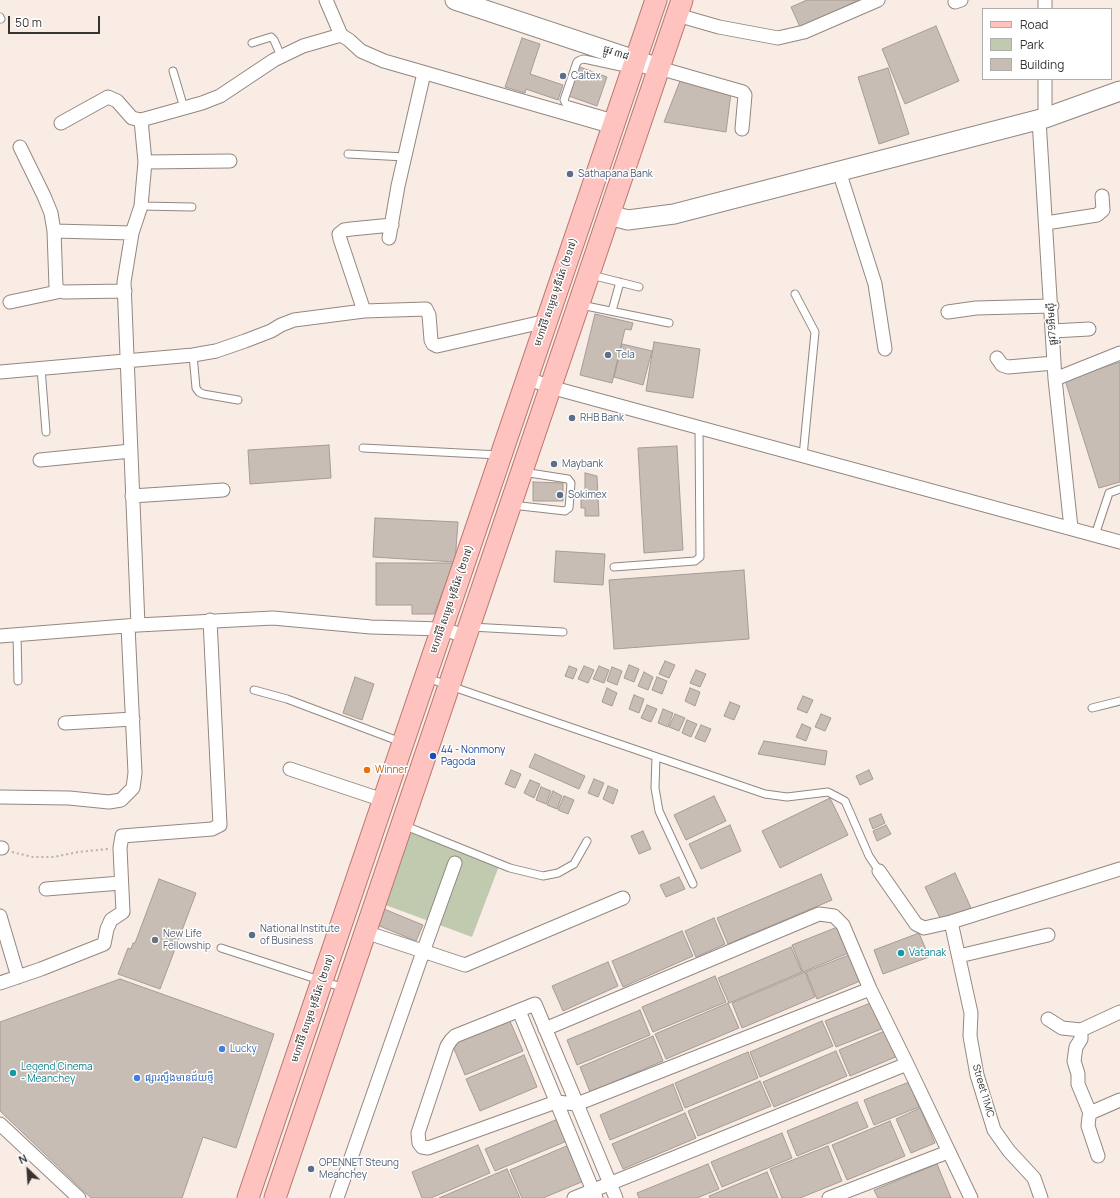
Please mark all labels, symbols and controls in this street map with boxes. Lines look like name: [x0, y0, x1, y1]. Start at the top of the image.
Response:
scale bar: [10, 8, 102, 34]
legend: [982, 8, 1112, 80]
text: 50 m: [15, 14, 42, 31]
text: Road: [1020, 16, 1048, 33]
text: Park: [1020, 36, 1044, 53]
street label: ផ្លូវ ៣៨: [602, 43, 630, 63]
text: Building: [1020, 56, 1064, 73]
place label: Caltex: [571, 70, 601, 82]
marker: Caltex: [558, 71, 568, 81]
place label: Sathapana Bank: [578, 168, 653, 180]
marker: Sathapana Bank: [565, 169, 575, 179]
street label: មហាវិថី សម្តេច មុនីរ៉េត (២១៧): [532, 236, 580, 348]
street label: ផ្លូវ79អឹមស៊ី: [1045, 302, 1059, 346]
place label: Tela: [616, 349, 635, 361]
marker: Tela: [603, 350, 613, 360]
place label: RHB Bank: [580, 412, 624, 424]
marker: RHB Bank: [567, 413, 577, 423]
place label: Maybank: [562, 458, 603, 470]
marker: Maybank: [549, 459, 559, 469]
place label: Sokimex: [568, 489, 607, 501]
marker: Sokimex: [555, 490, 565, 500]
street label: មហាវិថី សម្តេច មុនីរ៉េត (២១៧): [428, 543, 476, 655]
place label: 44 - Nonmony Pagoda: [441, 744, 505, 768]
marker: 44 - Nonmony Pagoda: [428, 751, 438, 761]
place label: Winner: [375, 764, 408, 776]
marker: Winner: [362, 765, 372, 775]
place label: National Institute of Business: [260, 923, 340, 946]
place label: New Life Fellowship: [163, 928, 211, 952]
marker: National Institute of Business: [247, 930, 257, 940]
marker: New Life Fellowship: [150, 935, 160, 945]
place label: Vatanak: [909, 947, 946, 959]
marker: Vatanak: [896, 948, 906, 958]
street label: មហាវិថី សម្តេច មុនីរ៉េត (២១៧): [289, 952, 337, 1064]
place label: Lucky: [230, 1043, 257, 1055]
marker: Lucky: [217, 1044, 227, 1054]
place label: Legend Cinema - Meanchey: [21, 1061, 93, 1084]
street label: Street 11MC: [970, 1063, 996, 1119]
marker: Legend Cinema - Meanchey: [8, 1068, 18, 1078]
place label: ផ្សារស្ទឹងមានជ័យថ្មី: [145, 1072, 214, 1084]
marker: ផ្សារស្ទឹងមានជ័យថ្មី: [132, 1073, 142, 1083]
north arrow: [8, 1150, 48, 1190]
text: N: [16, 1150, 29, 1167]
place label: OPENNET Steung Meanchey: [319, 1157, 399, 1180]
marker: OPENNET Steung Meanchey: [306, 1164, 316, 1174]

